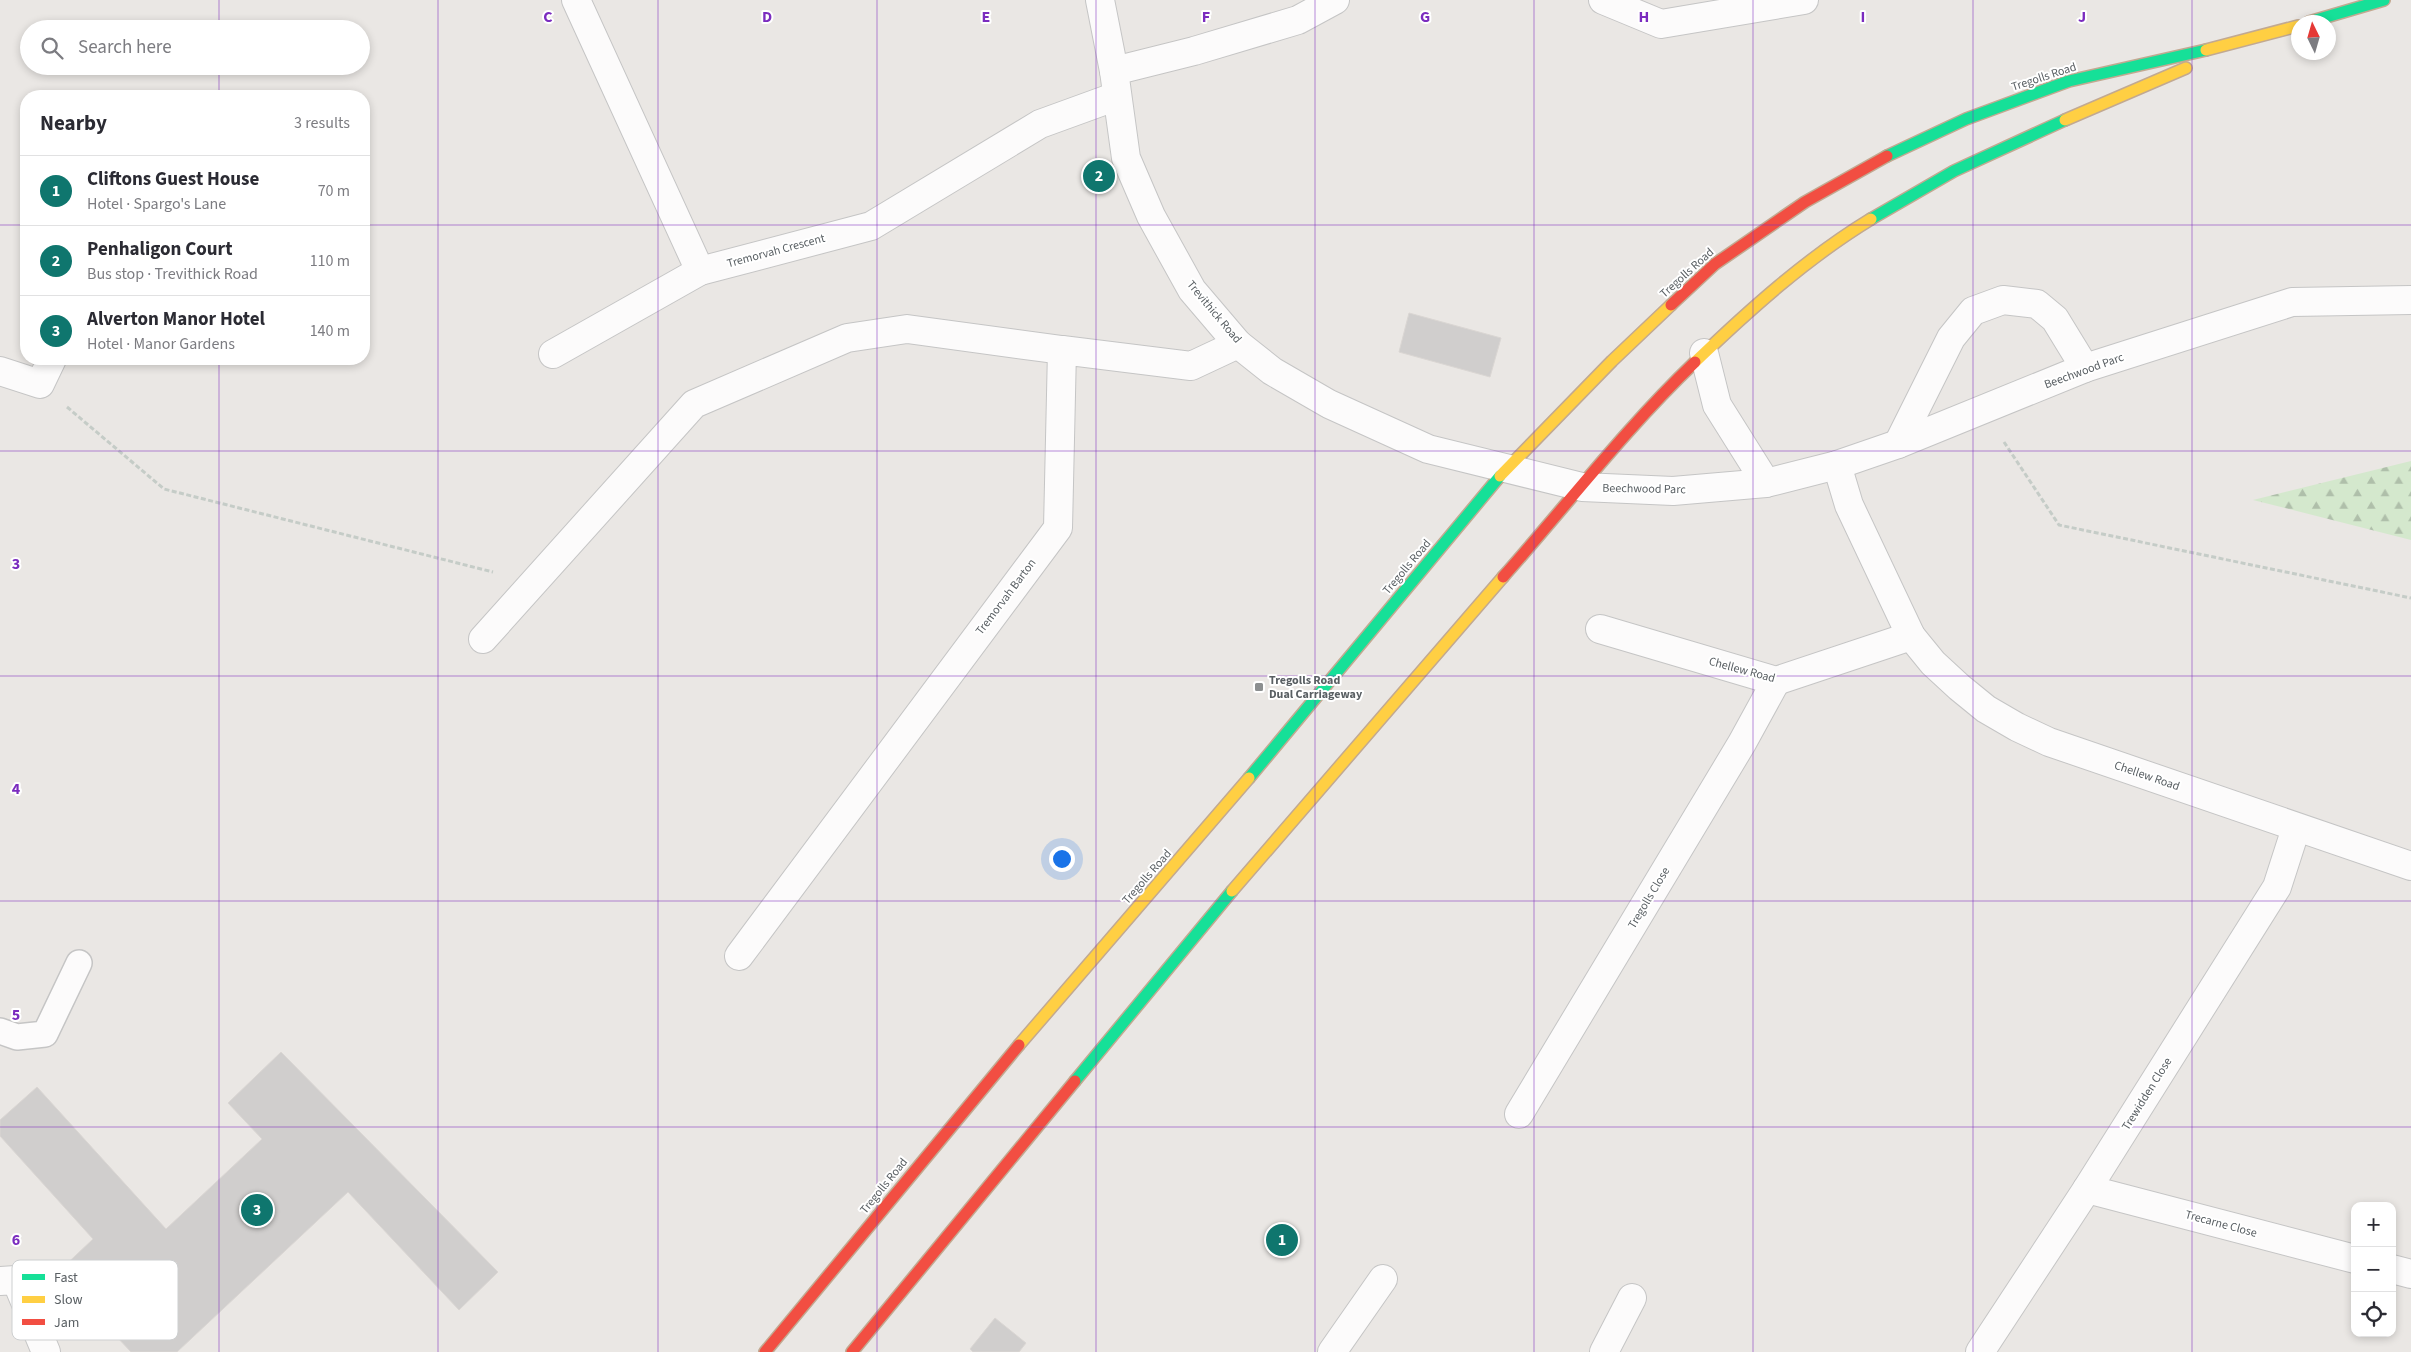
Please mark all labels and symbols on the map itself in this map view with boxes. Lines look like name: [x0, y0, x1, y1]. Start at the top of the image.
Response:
text: C: [543, 6, 553, 28]
text: D: [762, 6, 772, 28]
text: E: [982, 6, 990, 28]
text: F: [1202, 6, 1210, 28]
text: G: [1420, 6, 1430, 28]
text: H: [1639, 6, 1649, 28]
text: I: [1861, 6, 1865, 28]
text: J: [2078, 6, 2086, 28]
north arrow: [2291, 15, 2336, 60]
street label: Tregolls Road: [2009, 58, 2079, 96]
pin: 2: [1083, 157, 1115, 195]
street label: Tremorvah Crescent: [725, 230, 827, 272]
street label: Tregolls Road: [1656, 244, 1718, 302]
street label: Trevithick Road: [1183, 277, 1245, 347]
street label: Beechwood Parc: [2042, 349, 2127, 393]
street label: Beechwood Parc: [1602, 480, 1686, 498]
street label: Tregolls Road: [1379, 536, 1435, 598]
text: 3: [12, 553, 20, 575]
street label: Tremorvah Barton: [972, 555, 1040, 639]
street label: Chellew Road: [1707, 653, 1777, 687]
place label: Tregolls Road Dual Carriageway: [1269, 672, 1363, 703]
marker: Tregolls Road Dual Carriageway: [1253, 681, 1265, 693]
street label: Chellew Road: [2112, 757, 2182, 795]
text: 4: [12, 778, 21, 800]
your location: [1049, 846, 1075, 872]
street label: Tregolls Road: [1118, 846, 1176, 908]
street label: Tregolls Close: [1624, 864, 1674, 932]
text: 5: [12, 1004, 20, 1026]
street label: Trewidden Close: [2118, 1054, 2176, 1134]
street label: Tregolls Road: [856, 1154, 912, 1218]
pin: 3: [241, 1191, 273, 1229]
street label: Trecarne Close: [2183, 1206, 2259, 1242]
pin: 1: [1266, 1221, 1298, 1259]
text: 6: [12, 1229, 20, 1251]
legend: [12, 1260, 178, 1340]
text: Fast: [54, 1268, 78, 1288]
text: Slow: [54, 1290, 83, 1310]
text: Jam: [54, 1313, 79, 1333]

